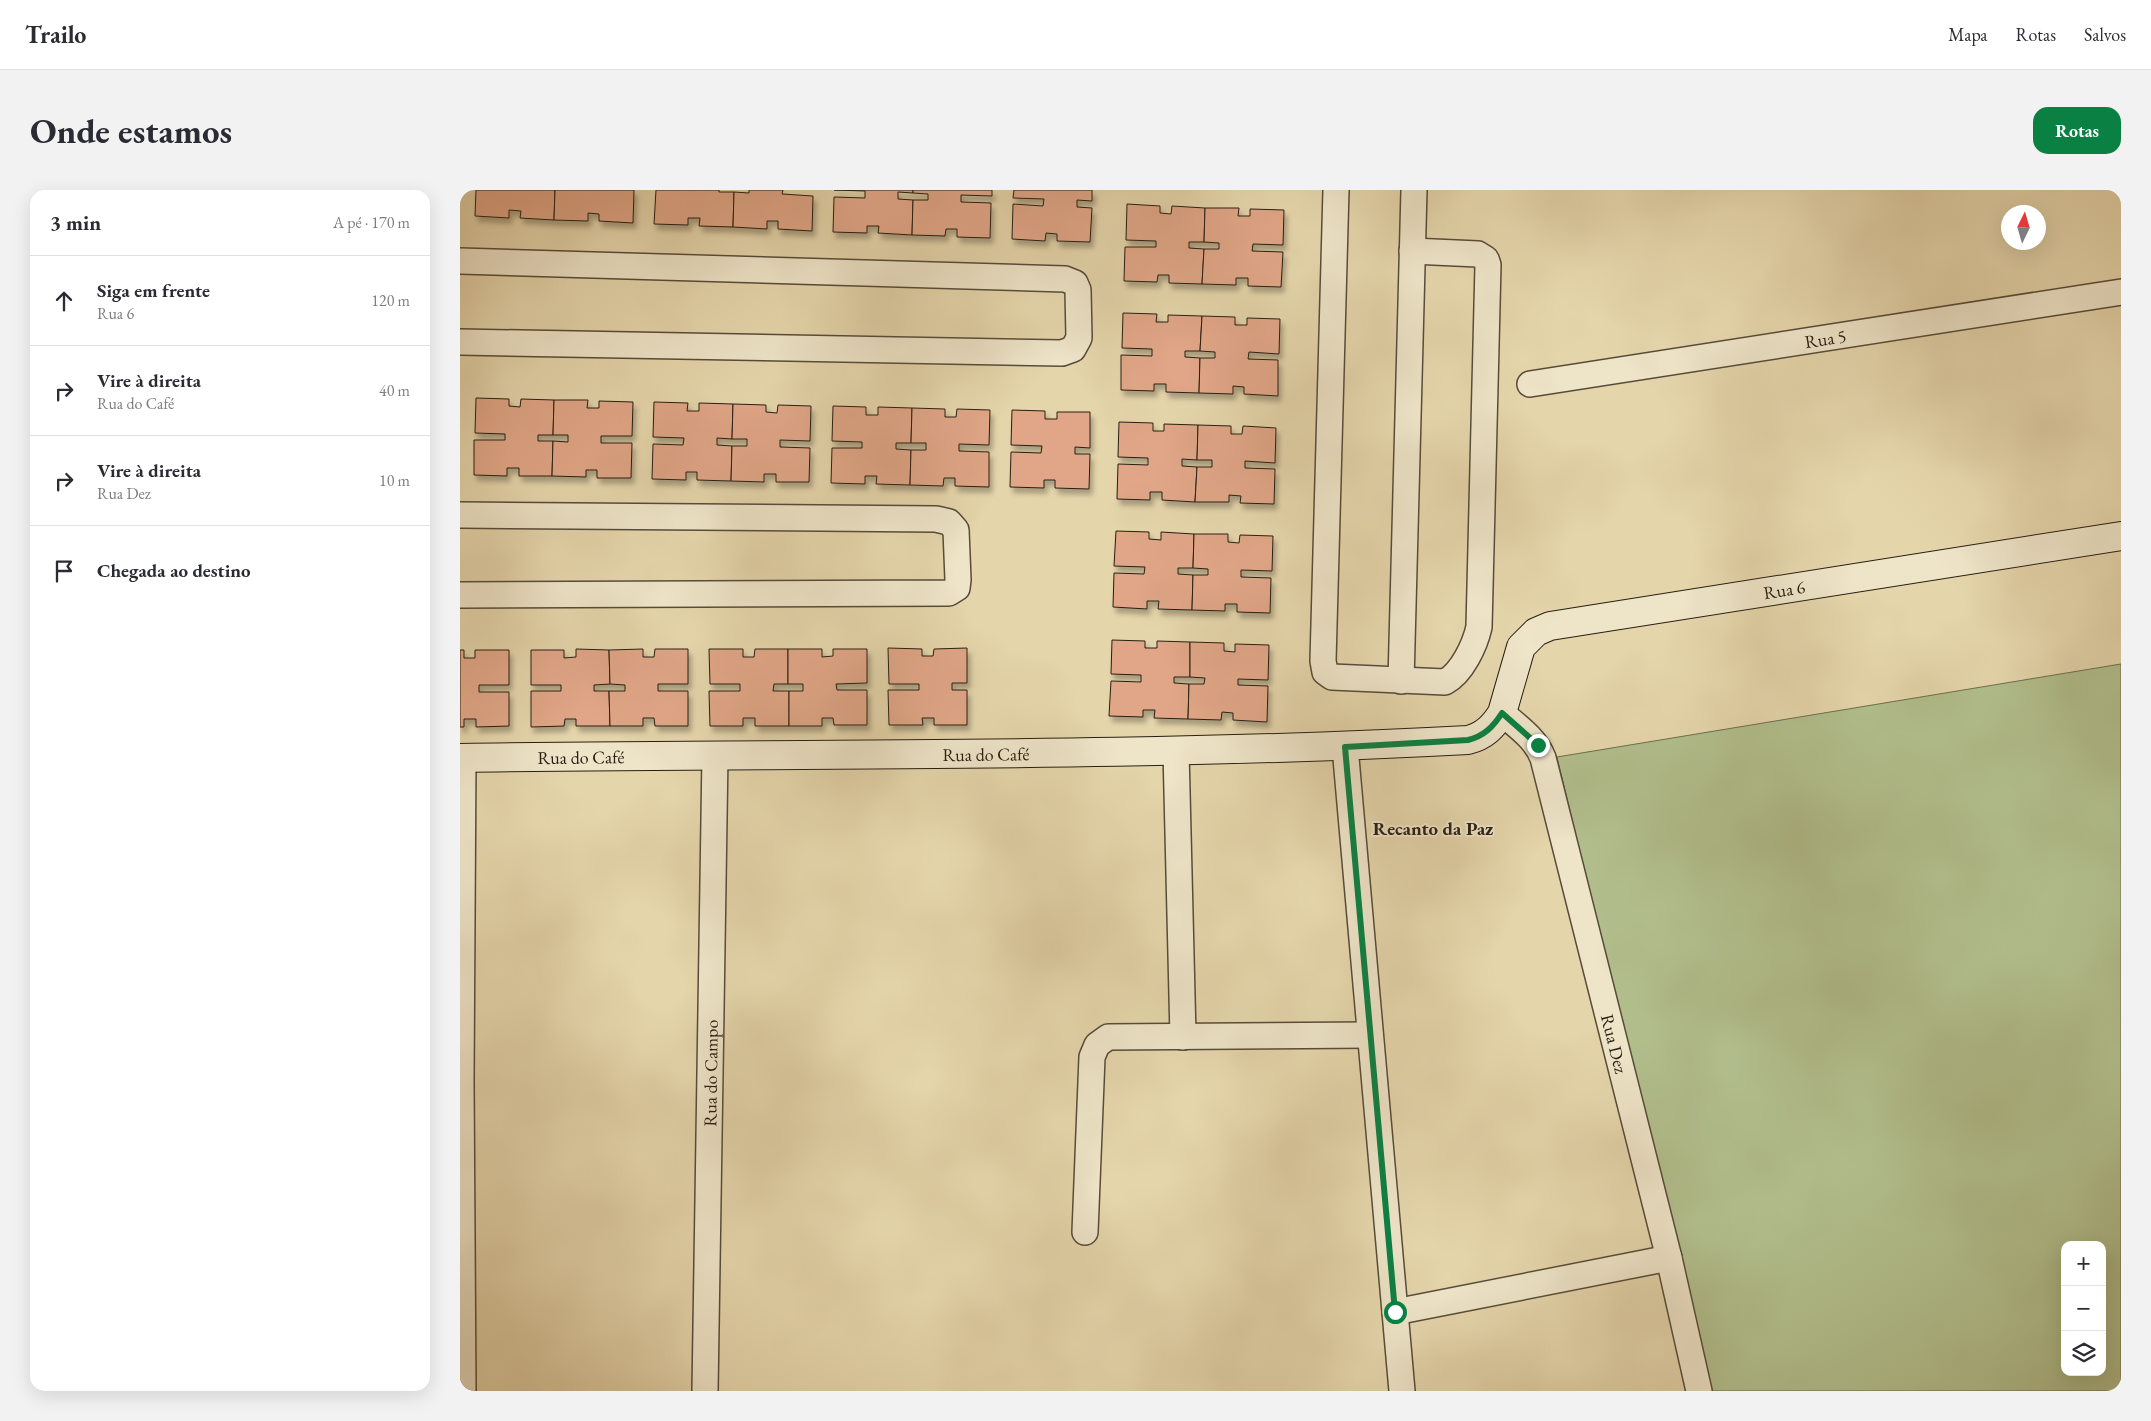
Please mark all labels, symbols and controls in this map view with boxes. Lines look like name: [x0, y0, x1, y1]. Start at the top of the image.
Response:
text: Trailo: [25, 19, 86, 50]
text: Mapa: [1948, 23, 1988, 46]
text: Rotas: [2016, 23, 2056, 46]
text: Salvos: [2084, 23, 2126, 46]
button: Rotas: [2033, 107, 2121, 154]
text: Onde estamos: [30, 108, 232, 153]
north arrow: [2001, 205, 2046, 250]
text: 3 min: [50, 209, 101, 236]
text: A pé · 170 m: [333, 212, 410, 233]
text: Siga em frente: [97, 278, 210, 303]
icon: ahead: [50, 287, 78, 315]
text: 120 m: [371, 290, 410, 311]
text: Rua 6: [97, 303, 134, 324]
street label: Rua 5: [1803, 323, 1848, 353]
text: Vire à direita: [97, 368, 201, 393]
icon: right: [50, 377, 78, 405]
text: 40 m: [379, 380, 410, 401]
text: Rua do Café: [97, 393, 174, 414]
text: Vire à direita: [97, 458, 201, 483]
icon: right: [50, 467, 78, 495]
text: 10 m: [379, 470, 410, 491]
text: Rua Dez: [97, 483, 151, 504]
icon: arrive: [50, 557, 78, 585]
text: Chegada ao destino: [97, 558, 251, 583]
street label: Rua 6: [1762, 574, 1807, 604]
route end: [1527, 734, 1550, 757]
street label: Rua do Café: [942, 742, 1030, 766]
street label: Rua do Café: [537, 745, 625, 769]
district label: Recanto da Paz: [1373, 816, 1493, 841]
street label: Rua Dez: [1596, 1011, 1634, 1076]
street label: Rua do Campo: [698, 1019, 722, 1127]
map controls: [2061, 1241, 2106, 1376]
button: +: [2061, 1241, 2106, 1286]
button: −: [2061, 1286, 2106, 1331]
route start: [1384, 1301, 1407, 1324]
button: layers: [2061, 1331, 2106, 1376]

